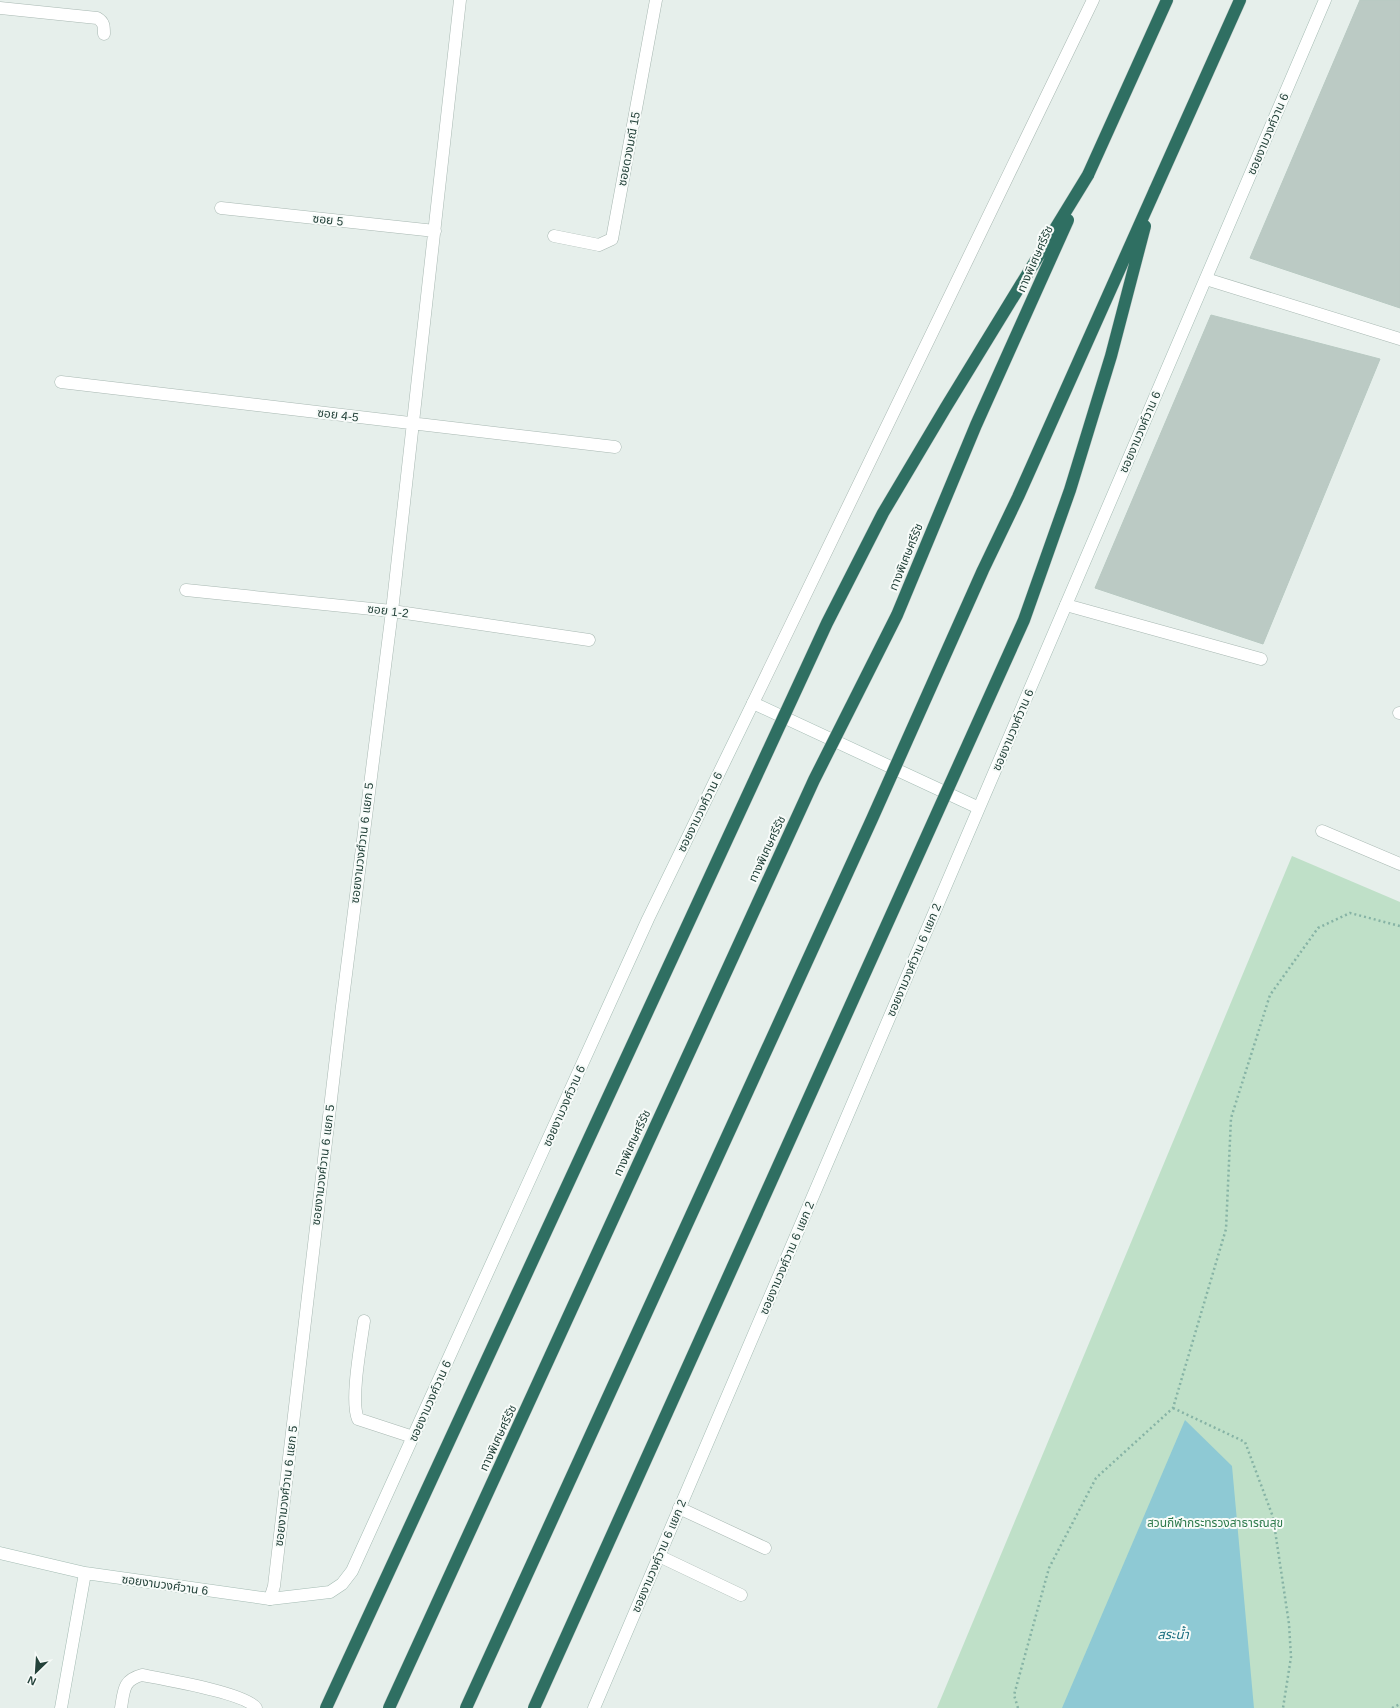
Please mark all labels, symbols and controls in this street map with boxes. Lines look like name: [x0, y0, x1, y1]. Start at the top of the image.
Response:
street label: ซอยงามวงศ์วาน 6: [1244, 91, 1292, 177]
street label: ซอยดวงมณี 15: [615, 110, 643, 187]
street label: ซอย 5: [312, 211, 344, 229]
street label: ทางพิเศษศรีรัช: [1014, 224, 1056, 294]
street label: ซอยงามวงศ์วาน 6: [1116, 389, 1164, 475]
street label: ซอย 4-5: [317, 406, 360, 425]
street label: ทางพิเศษศรีรัช: [886, 521, 926, 593]
street label: ซอย 1-2: [367, 602, 410, 621]
street label: ซอยงามวงศ์วาน 6: [989, 687, 1037, 773]
street label: ซอยงามวงศ์วาน 6: [675, 769, 726, 854]
street label: ซอยงามวงศ์วาน 6 แยก 5: [348, 782, 376, 904]
street label: ทางพิเศษศรีรัช: [746, 814, 788, 884]
street label: ซอยงามวงศ์วาน 6 แยก 2: [884, 901, 944, 1019]
street label: ซอยงามวงศ์วาน 6: [540, 1063, 588, 1149]
street label: ซอยงามวงศ์วาน 6 แยก 5: [309, 1104, 337, 1226]
street label: ทางพิเศษศรีรัช: [611, 1108, 653, 1178]
street label: ซอยงามวงศ์วาน 6 แยก 2: [757, 1199, 817, 1317]
street label: ซอยงามวงศ์วาน 6: [406, 1358, 454, 1444]
street label: ทางพิเศษศรีรัช: [477, 1403, 519, 1473]
street label: ซอยงามวงศ์วาน 6 แยก 5: [272, 1425, 300, 1547]
street label: ซอยงามวงศ์วาน 6 แยก 2: [629, 1497, 689, 1615]
park label: สวนกีฬากระทรวงสาธารณสุข: [1147, 1516, 1283, 1530]
street label: ซอยงามวงศ์วาน 6: [121, 1572, 210, 1598]
water label: สระน้ำ: [1157, 1625, 1189, 1642]
north arrow: [16, 1652, 56, 1692]
text: N: [26, 1674, 38, 1688]

